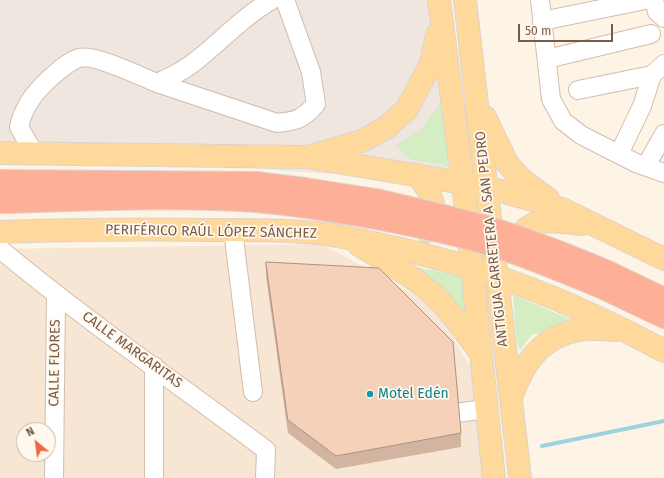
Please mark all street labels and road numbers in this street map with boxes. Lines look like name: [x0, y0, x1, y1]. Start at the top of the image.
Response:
street label: ANTIGUA CARRETERA A SAN PEDRO: [472, 130, 512, 348]
street label: PERIFÉRICO RAÚL LÓPEZ SÁNCHEZ: [105, 222, 317, 242]
street label: CALLE MARGARITAS: [79, 308, 185, 392]
street label: CALLE FLORES: [46, 319, 64, 407]

